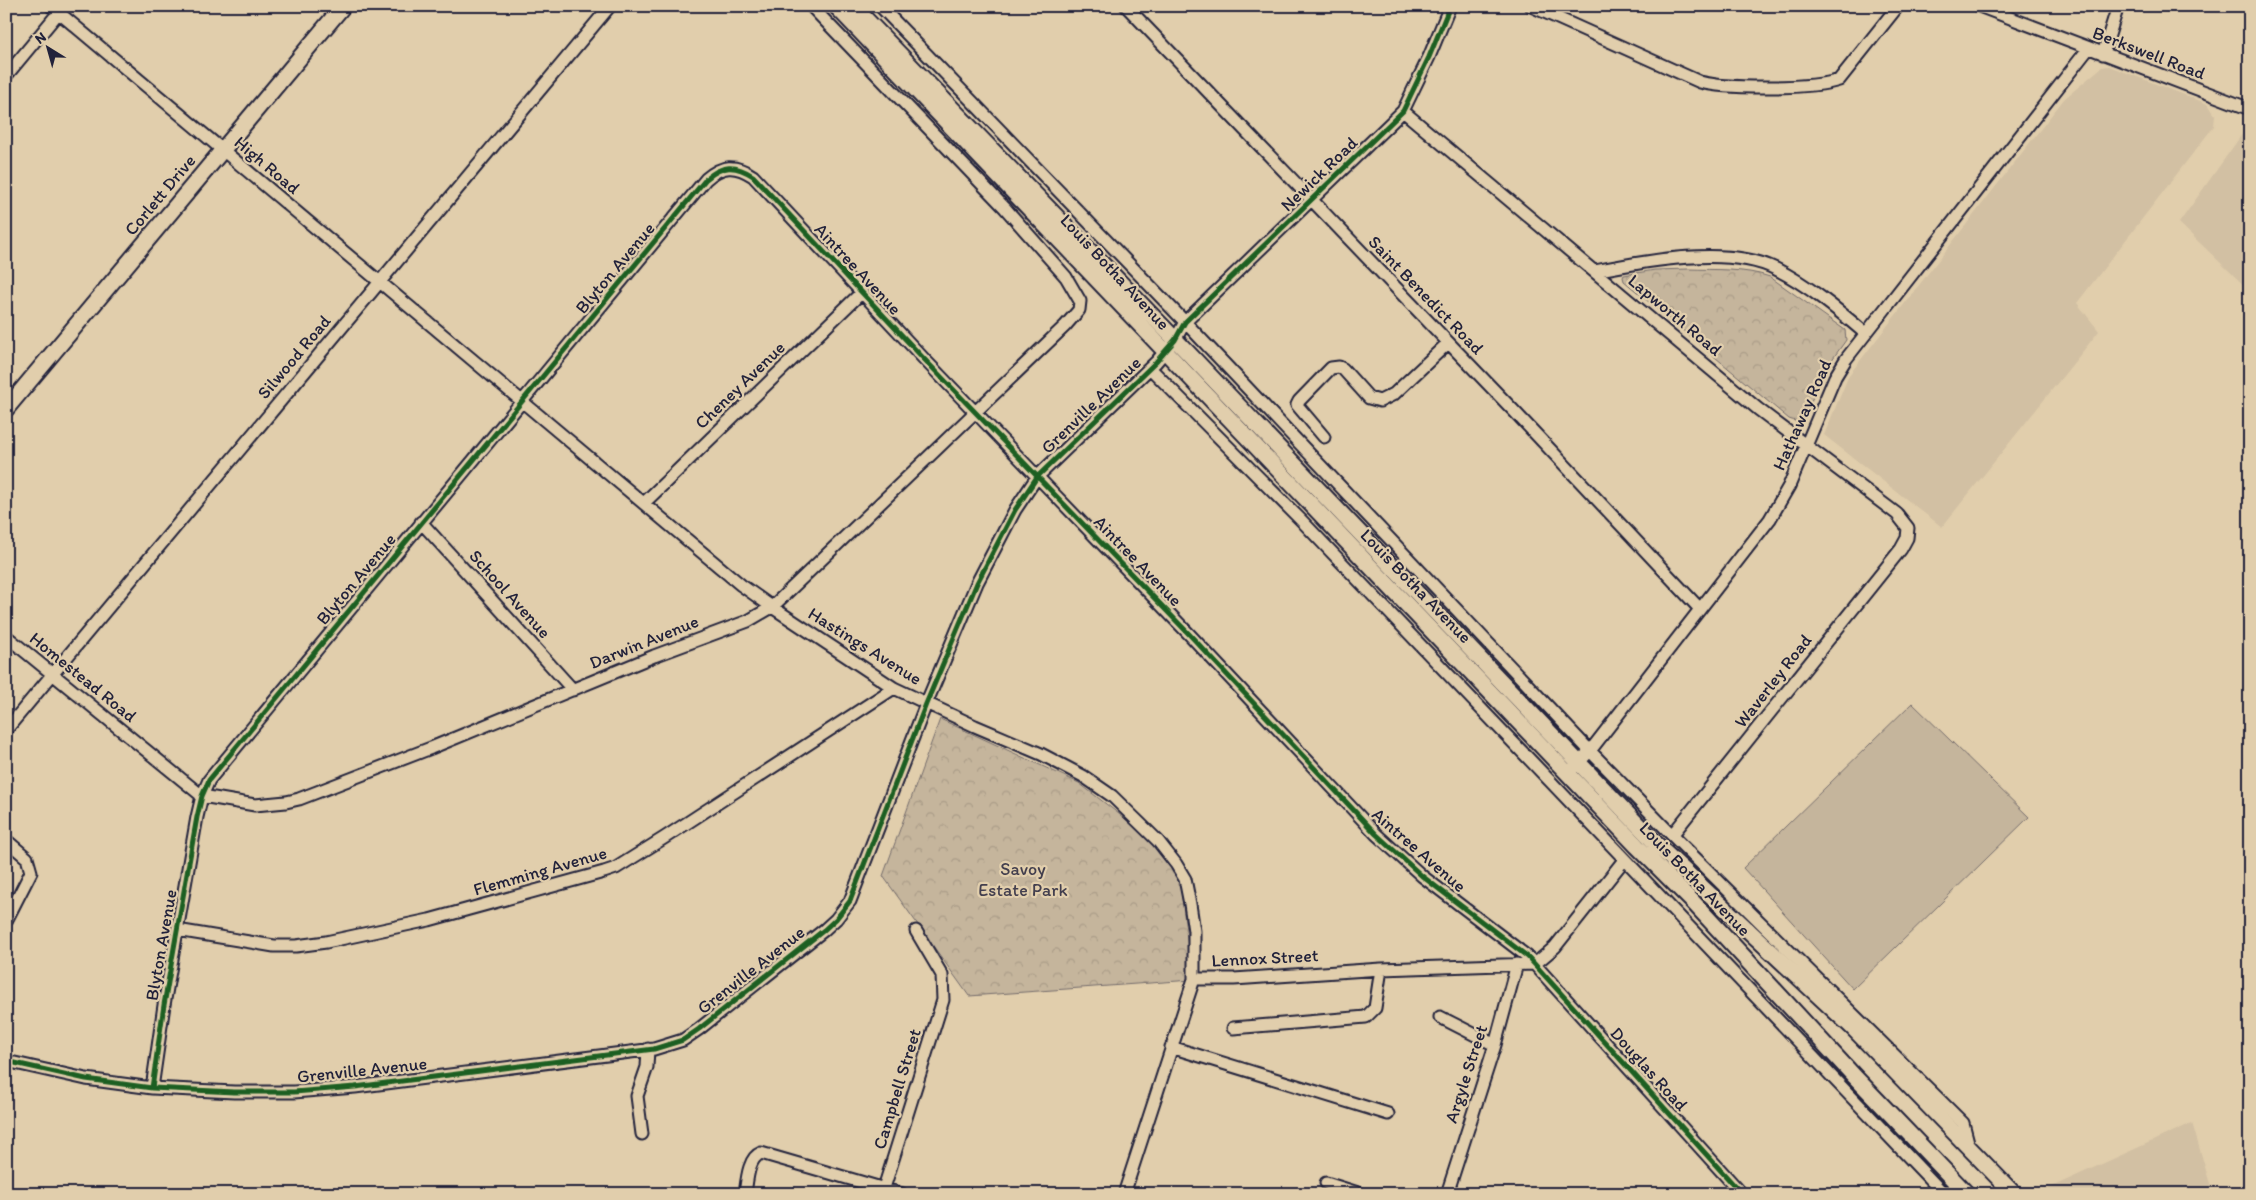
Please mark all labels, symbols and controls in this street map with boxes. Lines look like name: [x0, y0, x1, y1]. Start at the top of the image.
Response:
street label: Berkswell Road: [2090, 21, 2209, 85]
north arrow: [22, 22, 72, 72]
text: N: [32, 28, 49, 48]
street label: High Road: [230, 131, 304, 199]
street label: Newick Road: [1276, 132, 1362, 216]
street label: Corlett Drive: [120, 150, 200, 240]
street label: Louis Botha Avenue: [1055, 209, 1175, 335]
street label: Blyton Avenue: [570, 218, 660, 318]
street label: Aintree Avenue: [810, 218, 906, 320]
street label: Saint Benedict Road: [1364, 231, 1488, 359]
street label: Lapworth Road: [1624, 269, 1727, 361]
street label: Silwood Road: [252, 310, 336, 404]
street label: Cheney Avenue: [690, 336, 790, 434]
street label: Grenville Avenue: [1036, 352, 1146, 458]
street label: Hathaway Road: [1768, 356, 1836, 474]
street label: Aintree Avenue: [1089, 511, 1187, 611]
street label: Louis Botha Avenue: [1356, 524, 1476, 648]
street label: Blyton Avenue: [311, 529, 401, 629]
street label: School Avenue: [464, 545, 556, 643]
street label: Hastings Avenue: [804, 602, 926, 690]
street label: Darwin Avenue: [586, 610, 702, 674]
street label: Homestead Road: [25, 627, 141, 727]
street label: Waverley Road: [1730, 630, 1817, 732]
street label: Aintree Avenue: [1367, 803, 1471, 897]
street label: Louis Botha Avenue: [1635, 817, 1755, 941]
street label: Flemming Avenue: [471, 841, 609, 901]
park label: Savoy Estate Park: [978, 858, 1068, 901]
street label: Blyton Avenue: [140, 888, 182, 1002]
street label: Grenville Avenue: [693, 921, 809, 1019]
street label: Lennox Street: [1211, 944, 1319, 972]
street label: Argyle Street: [1440, 1022, 1492, 1126]
street label: Douglas Road: [1606, 1022, 1693, 1116]
street label: Campbell Street: [868, 1026, 926, 1152]
street label: Grenville Avenue: [296, 1052, 428, 1088]

